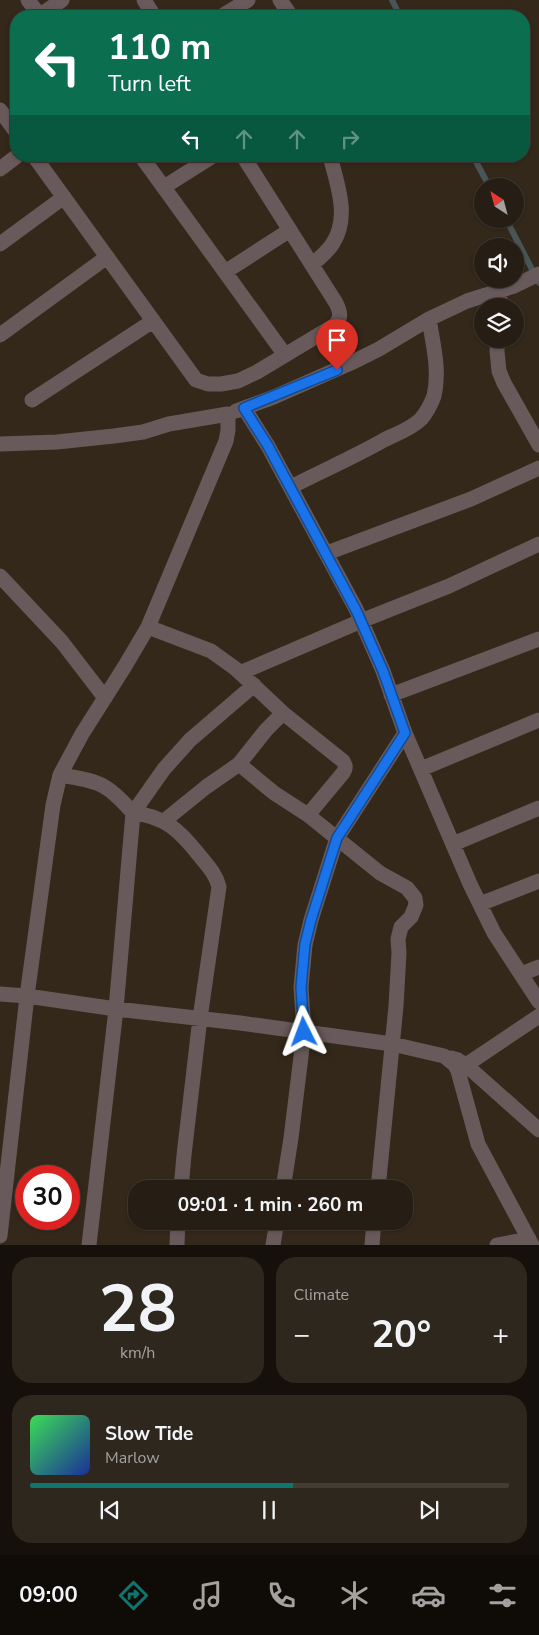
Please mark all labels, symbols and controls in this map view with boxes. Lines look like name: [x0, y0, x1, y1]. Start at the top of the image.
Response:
text: 110 m: [108, 24, 211, 71]
icon: left: [25, 30, 90, 95]
text: Turn left: [108, 69, 191, 99]
icon: left: [177, 125, 205, 153]
icon: ahead: [230, 125, 258, 153]
icon: ahead: [283, 125, 311, 153]
icon: right: [336, 125, 364, 153]
north arrow: [474, 178, 524, 228]
map controls: [474, 178, 524, 348]
button: sound: [474, 238, 524, 288]
button: layers: [474, 298, 524, 348]
pin: [316, 319, 358, 370]
icon: arrive: [323, 326, 351, 354]
position arrow: [277, 1005, 329, 1057]
speed limit sign: 30: [15, 1165, 80, 1230]
text: 09:01 · 1 min · 260 m: [178, 1192, 363, 1218]
text: 28: [99, 1265, 177, 1354]
text: Climate: [294, 1284, 349, 1306]
text: 20°: [371, 1309, 431, 1360]
text: −: [294, 1316, 310, 1354]
text: +: [492, 1316, 509, 1354]
text: km/h: [120, 1342, 155, 1364]
text: Slow Tide: [105, 1421, 193, 1447]
text: Marlow: [105, 1447, 160, 1469]
icon: previous: [96, 1496, 124, 1524]
icon: pause: [255, 1496, 283, 1524]
icon: next: [415, 1496, 443, 1524]
icon: directions: [116, 1578, 151, 1613]
icon: music: [190, 1578, 225, 1613]
icon: phone: [264, 1578, 299, 1613]
icon: climate: [337, 1578, 372, 1613]
icon: car: [411, 1578, 446, 1613]
icon: filters: [485, 1578, 520, 1613]
text: 09:00: [19, 1580, 78, 1610]

